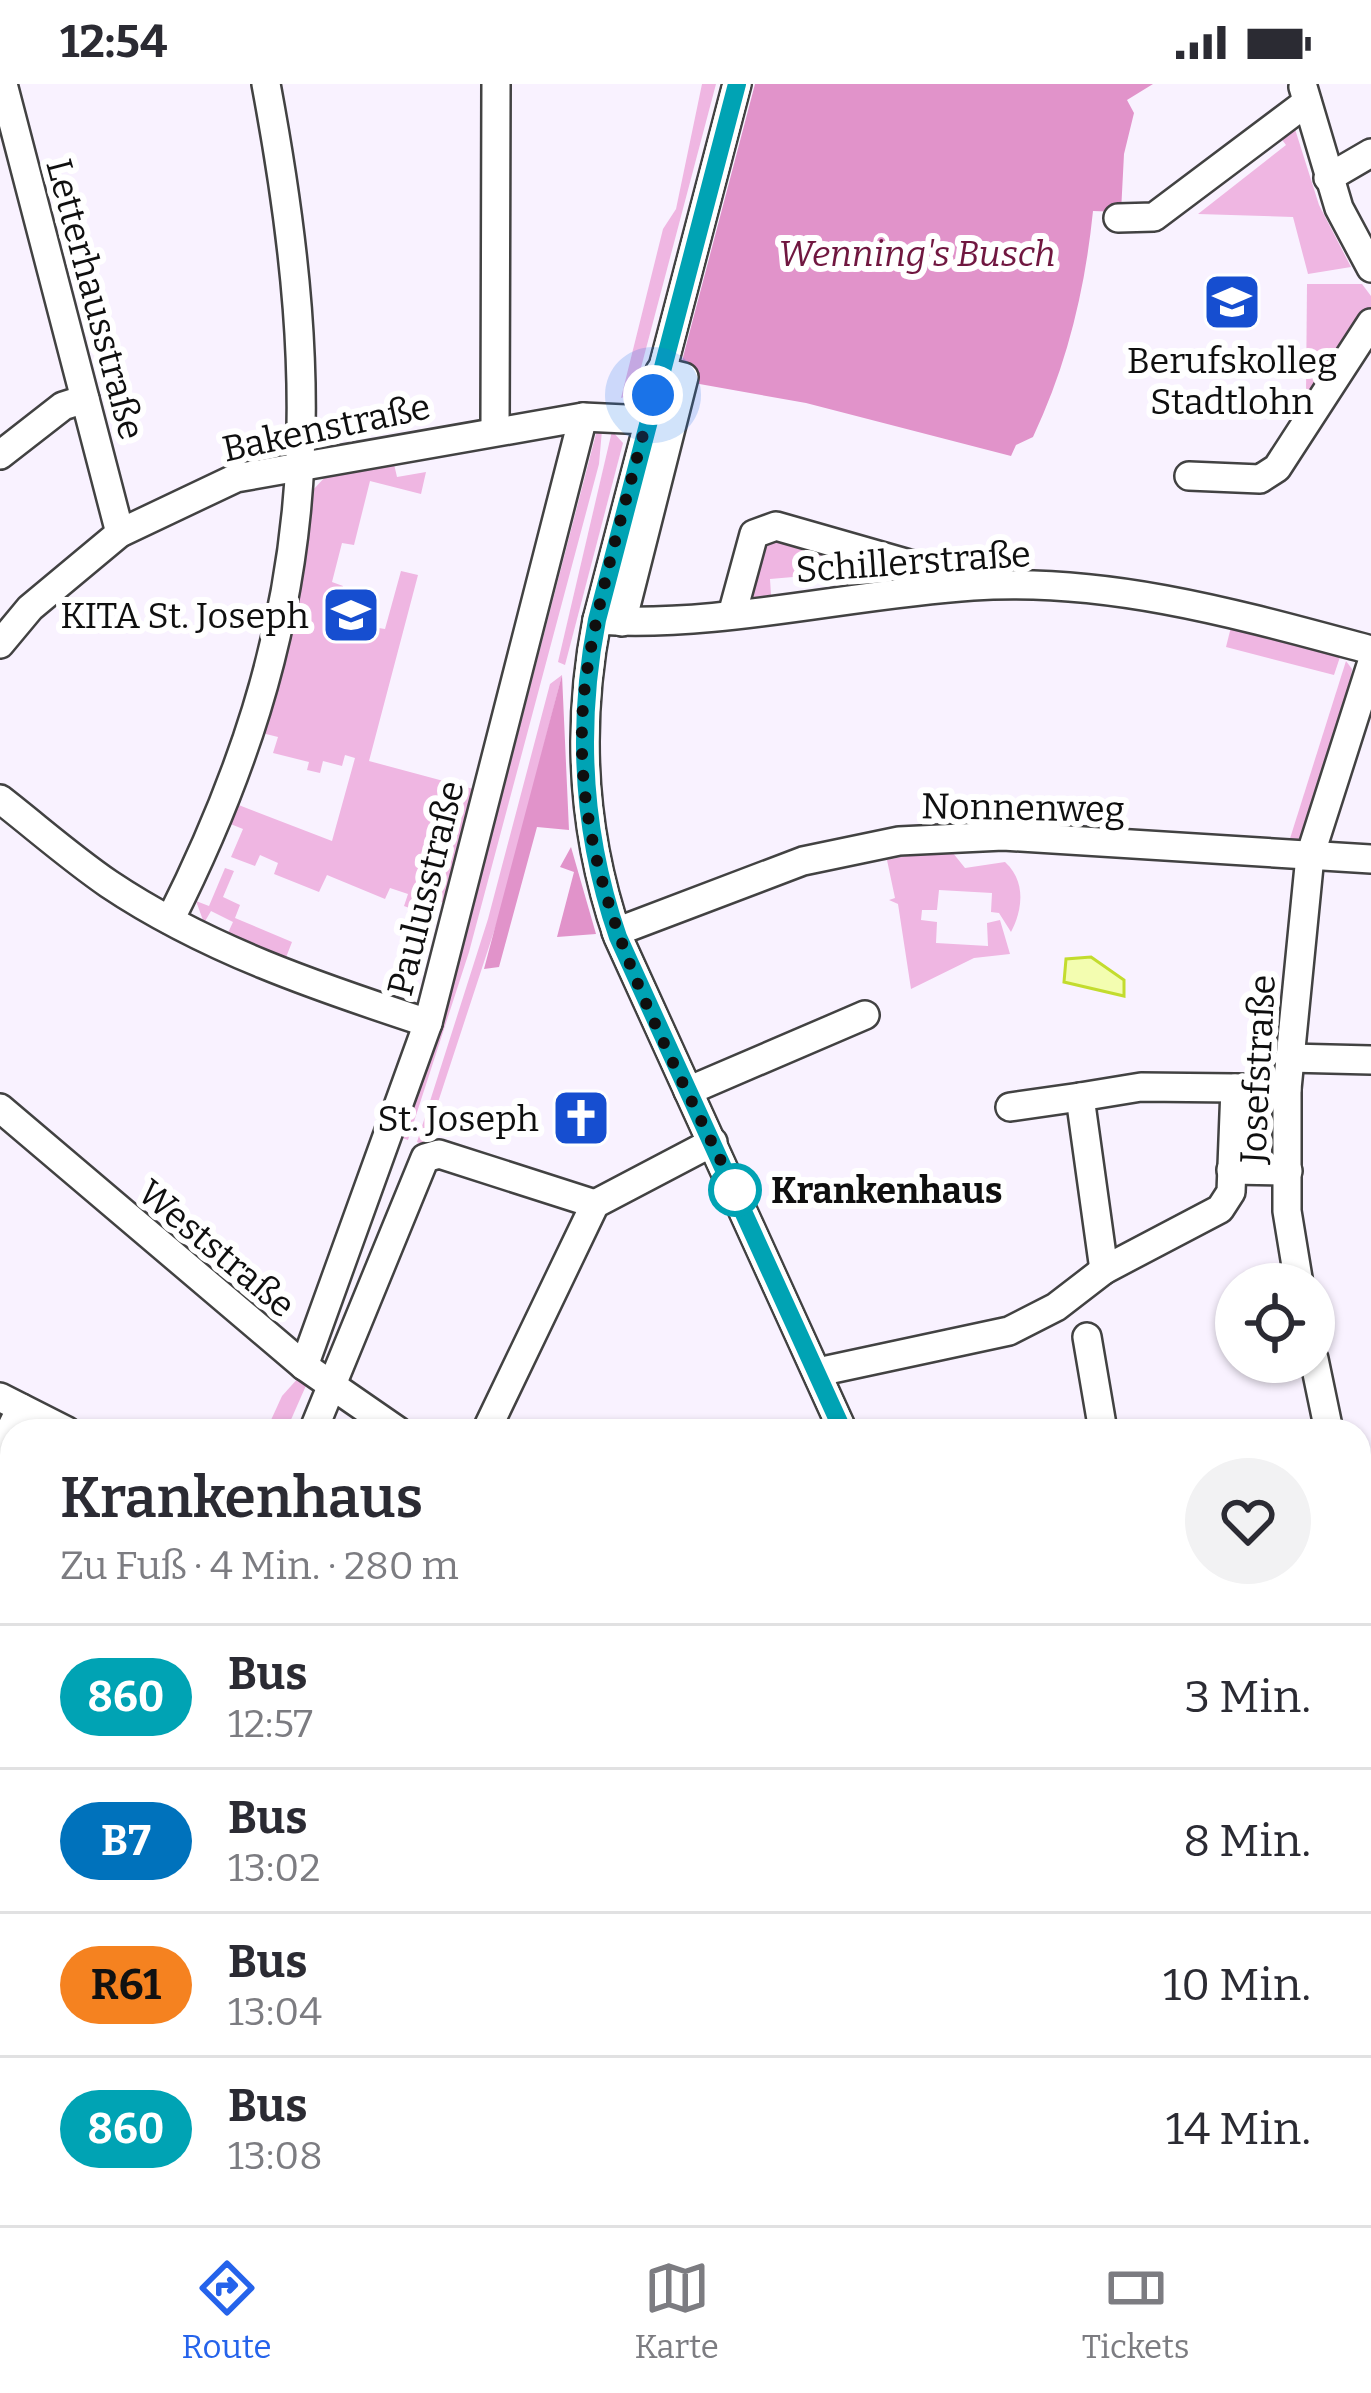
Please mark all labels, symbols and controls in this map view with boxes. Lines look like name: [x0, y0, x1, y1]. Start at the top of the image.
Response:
text: 12:54: [60, 15, 167, 69]
street label: Letterhausstraße: [36, 154, 154, 444]
park label: Wenning's Busch: [779, 232, 1055, 276]
school or university icon: Berufskolleg Stadtlohn: [1201, 271, 1263, 333]
place label: Berufskolleg Stadtlohn: [1127, 339, 1337, 424]
your location: [623, 365, 683, 425]
street label: Bakenstraße: [218, 385, 434, 471]
street label: Schillerstraße: [794, 532, 1032, 592]
school or university icon: KITA St. Joseph: [320, 584, 382, 646]
place label: KITA St. Joseph: [60, 594, 309, 638]
street label: Paulusstraße: [378, 776, 474, 1000]
street label: Nonnenweg: [921, 784, 1125, 832]
street label: Josefstraße: [1231, 974, 1285, 1166]
church icon: St. Joseph: [550, 1087, 612, 1149]
place label: St. Joseph: [377, 1097, 539, 1141]
marker: Krankenhaus: [710, 1165, 760, 1215]
place label: Krankenhaus: [771, 1169, 1003, 1213]
street label: Weststraße: [129, 1170, 304, 1327]
map controls: [1215, 1263, 1335, 1383]
button: locate: [1215, 1263, 1335, 1383]
button: heart: [1185, 1458, 1311, 1584]
text: Krankenhaus: [60, 1464, 423, 1532]
text: Zu Fuß · 4 Min. · 280 m: [60, 1543, 459, 1589]
text: Bus: [228, 1647, 307, 1701]
text: 3 Min.: [1185, 1670, 1311, 1724]
text: 860: [88, 1672, 164, 1722]
text: 12:57: [228, 1701, 313, 1747]
text: Bus: [228, 1791, 307, 1845]
text: 8 Min.: [1183, 1814, 1311, 1868]
text: B7: [101, 1816, 151, 1866]
text: 13:02: [228, 1845, 321, 1891]
text: Bus: [228, 1935, 307, 1989]
text: 10 Min.: [1163, 1958, 1311, 2012]
text: R61: [91, 1960, 161, 2010]
text: 13:04: [228, 1989, 322, 2035]
text: Bus: [228, 2079, 307, 2133]
text: 14 Min.: [1166, 2102, 1311, 2156]
text: 860: [88, 2104, 164, 2154]
text: 13:08: [228, 2133, 323, 2179]
tab: Route: [182, 2255, 272, 2367]
tab: Karte: [635, 2255, 719, 2367]
tab: Tickets: [1082, 2255, 1189, 2367]

